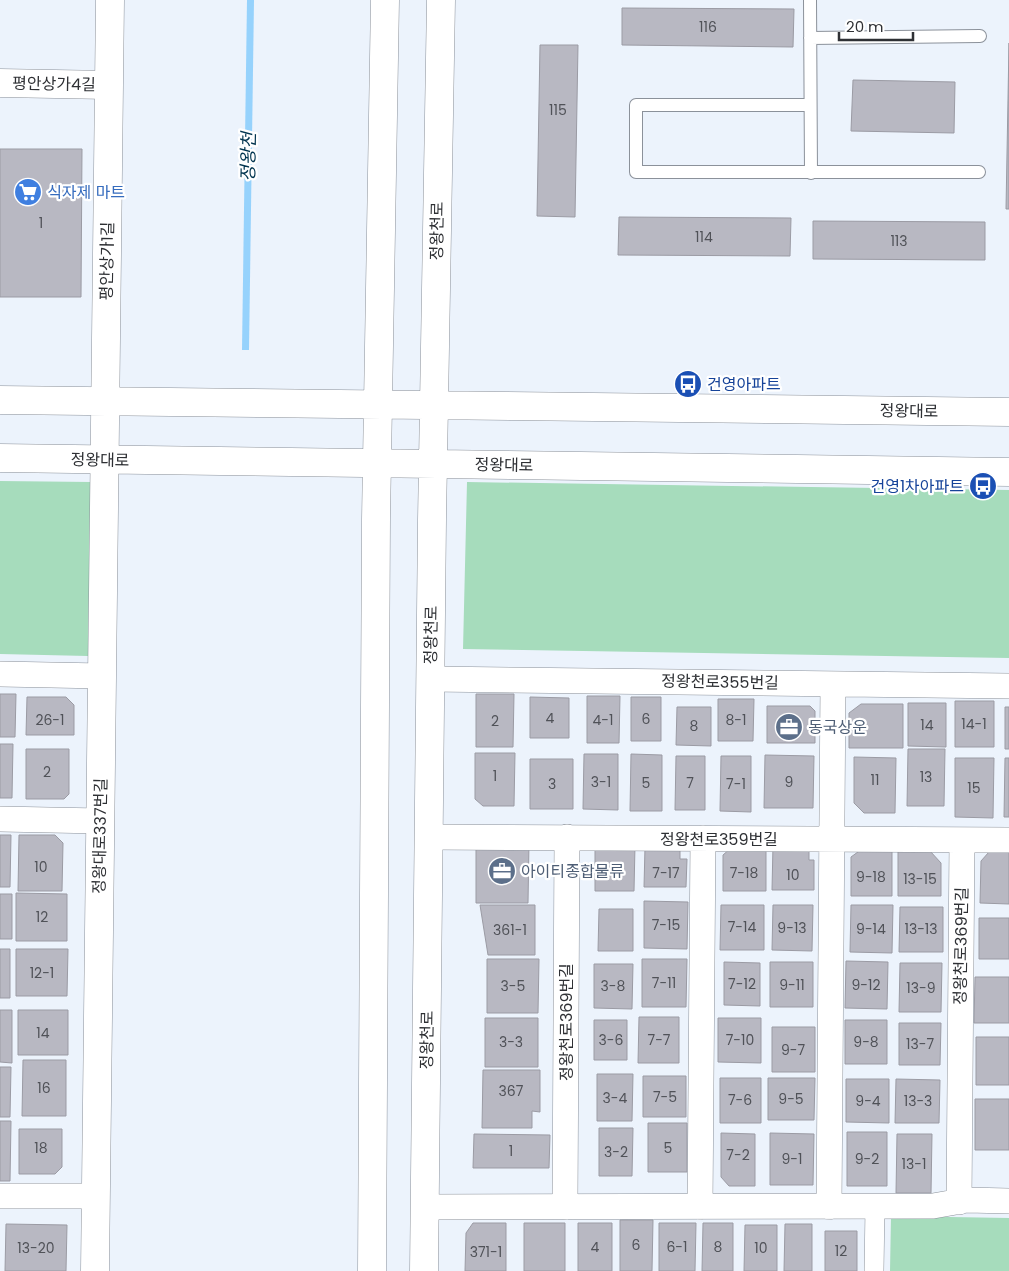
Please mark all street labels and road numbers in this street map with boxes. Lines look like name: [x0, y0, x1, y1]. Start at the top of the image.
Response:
street label: 평안상가4길: [12, 72, 96, 96]
street label: 정왕천로: [425, 201, 449, 261]
street label: 평안상가1길: [95, 221, 119, 301]
street label: 정왕대로: [879, 399, 939, 423]
street label: 정왕대로: [70, 448, 130, 472]
street label: 정왕대로: [474, 453, 534, 477]
street label: 정왕천로: [419, 605, 443, 665]
street label: 정왕천로355번길: [661, 669, 779, 695]
street label: 정왕대로337번길: [87, 778, 113, 894]
street label: 정왕천로359번길: [660, 828, 778, 851]
street label: 정왕천로369번길: [948, 887, 974, 1005]
street label: 정왕천로369번길: [555, 963, 578, 1081]
street label: 정왕천로: [415, 1010, 439, 1070]

